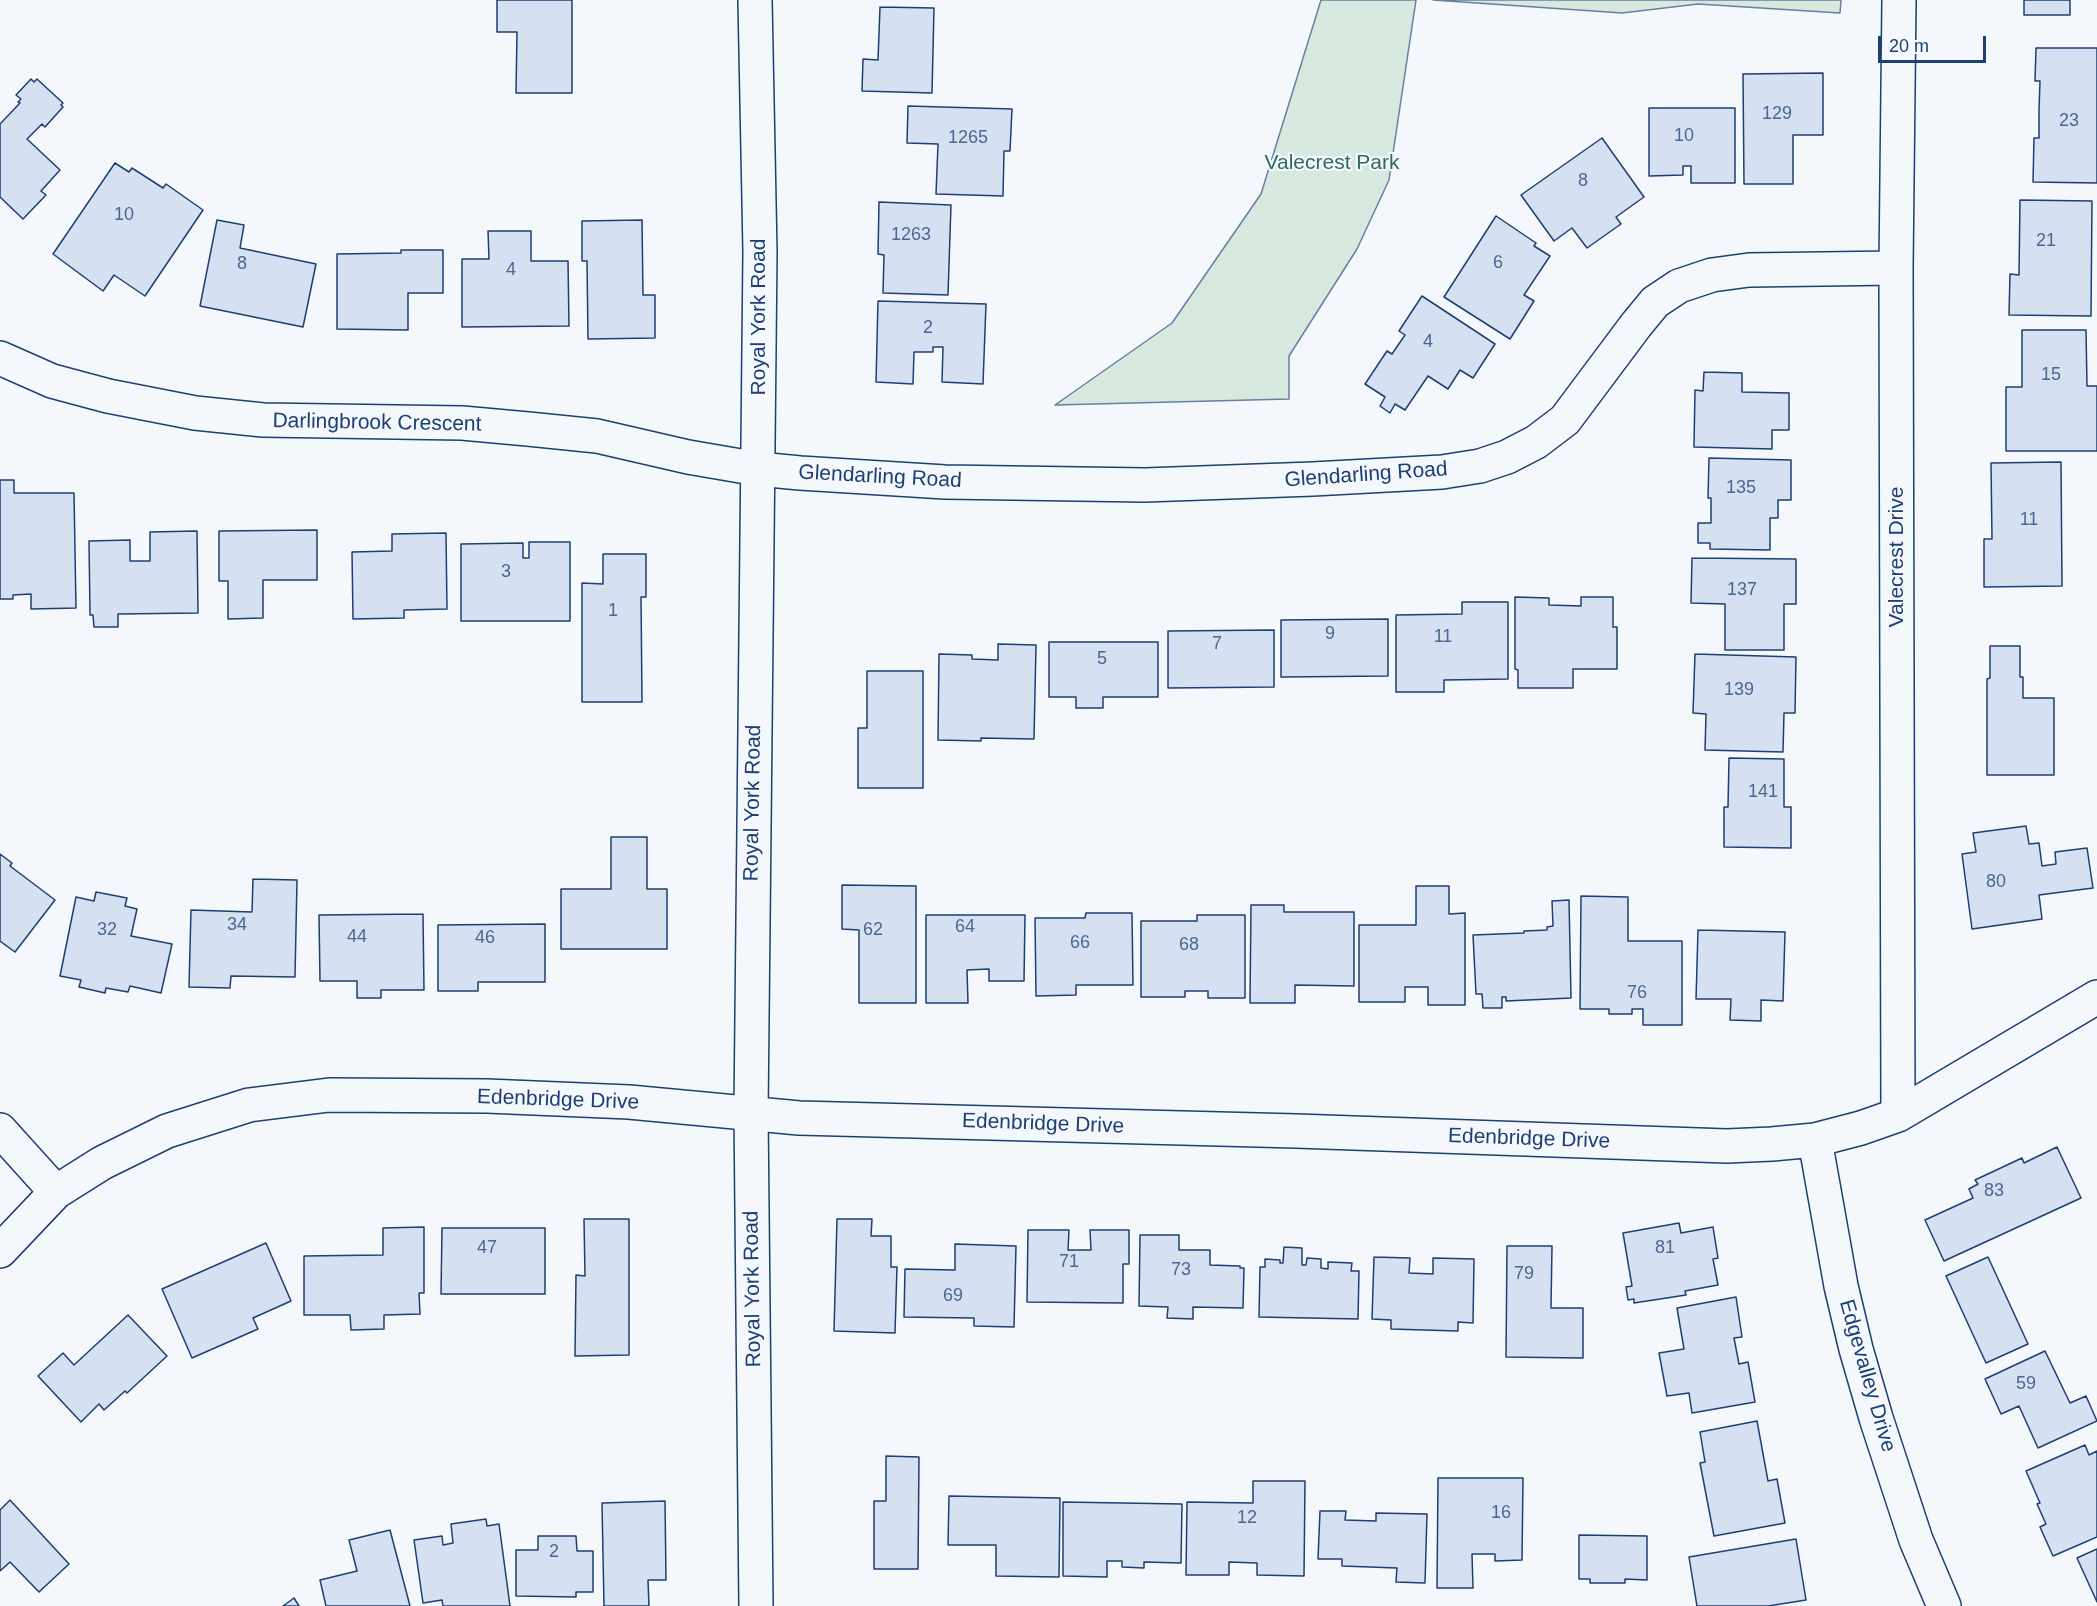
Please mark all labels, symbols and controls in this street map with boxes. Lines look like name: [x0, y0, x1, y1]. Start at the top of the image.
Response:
scale bar: [1881, 24, 1989, 62]
text: 20 m: [1889, 36, 1929, 56]
house number: 129: [1762, 103, 1792, 125]
house number: 23: [2059, 110, 2079, 132]
house number: 10: [1674, 125, 1694, 147]
house number: 1265: [948, 127, 988, 149]
park label: Valecrest Park: [1265, 150, 1399, 176]
house number: 8: [1578, 170, 1588, 192]
house number: 10: [114, 204, 134, 226]
house number: 1263: [891, 224, 931, 246]
house number: 21: [2036, 230, 2056, 252]
street label: Royal York Road: [746, 239, 772, 395]
house number: 6: [1493, 252, 1503, 274]
house number: 8: [237, 253, 247, 275]
house number: 4: [506, 259, 516, 281]
house number: 2: [923, 317, 933, 339]
house number: 4: [1423, 331, 1433, 353]
house number: 15: [2041, 364, 2061, 386]
street label: Darlingbrook Crescent: [272, 409, 482, 437]
street label: Glendarling Road: [1284, 457, 1448, 493]
street label: Glendarling Road: [798, 460, 962, 494]
house number: 135: [1726, 477, 1756, 499]
street label: Valecrest Drive: [1884, 487, 1910, 627]
house number: 11: [2020, 509, 2038, 531]
house number: 3: [501, 561, 511, 583]
house number: 137: [1727, 579, 1757, 601]
house number: 1: [608, 600, 618, 622]
house number: 9: [1325, 623, 1335, 645]
house number: 11: [1434, 626, 1452, 648]
house number: 7: [1212, 633, 1222, 655]
house number: 5: [1097, 648, 1107, 670]
house number: 139: [1724, 679, 1754, 701]
street label: Royal York Road: [739, 724, 767, 882]
house number: 141: [1748, 781, 1778, 803]
house number: 80: [1986, 871, 2006, 893]
house number: 34: [227, 914, 247, 936]
house number: 64: [955, 916, 975, 938]
house number: 32: [97, 919, 117, 941]
house number: 62: [863, 919, 883, 941]
house number: 44: [347, 926, 367, 948]
house number: 46: [475, 927, 495, 949]
house number: 66: [1070, 932, 1090, 954]
house number: 68: [1179, 934, 1199, 956]
house number: 76: [1627, 982, 1647, 1004]
street label: Edenbridge Drive: [476, 1085, 640, 1115]
street label: Edenbridge Drive: [961, 1109, 1125, 1139]
street label: Edenbridge Drive: [1447, 1124, 1611, 1154]
house number: 83: [1984, 1180, 2004, 1202]
street label: Royal York Road: [739, 1210, 767, 1368]
house number: 47: [477, 1237, 497, 1259]
house number: 81: [1655, 1237, 1675, 1259]
house number: 71: [1059, 1251, 1079, 1273]
house number: 73: [1171, 1259, 1191, 1281]
house number: 79: [1514, 1263, 1534, 1285]
house number: 69: [943, 1285, 963, 1307]
street label: Edgevalley Drive: [1833, 1297, 1901, 1455]
house number: 59: [2016, 1373, 2036, 1395]
house number: 16: [1491, 1502, 1511, 1524]
house number: 12: [1237, 1507, 1257, 1529]
house number: 2: [549, 1541, 559, 1563]

